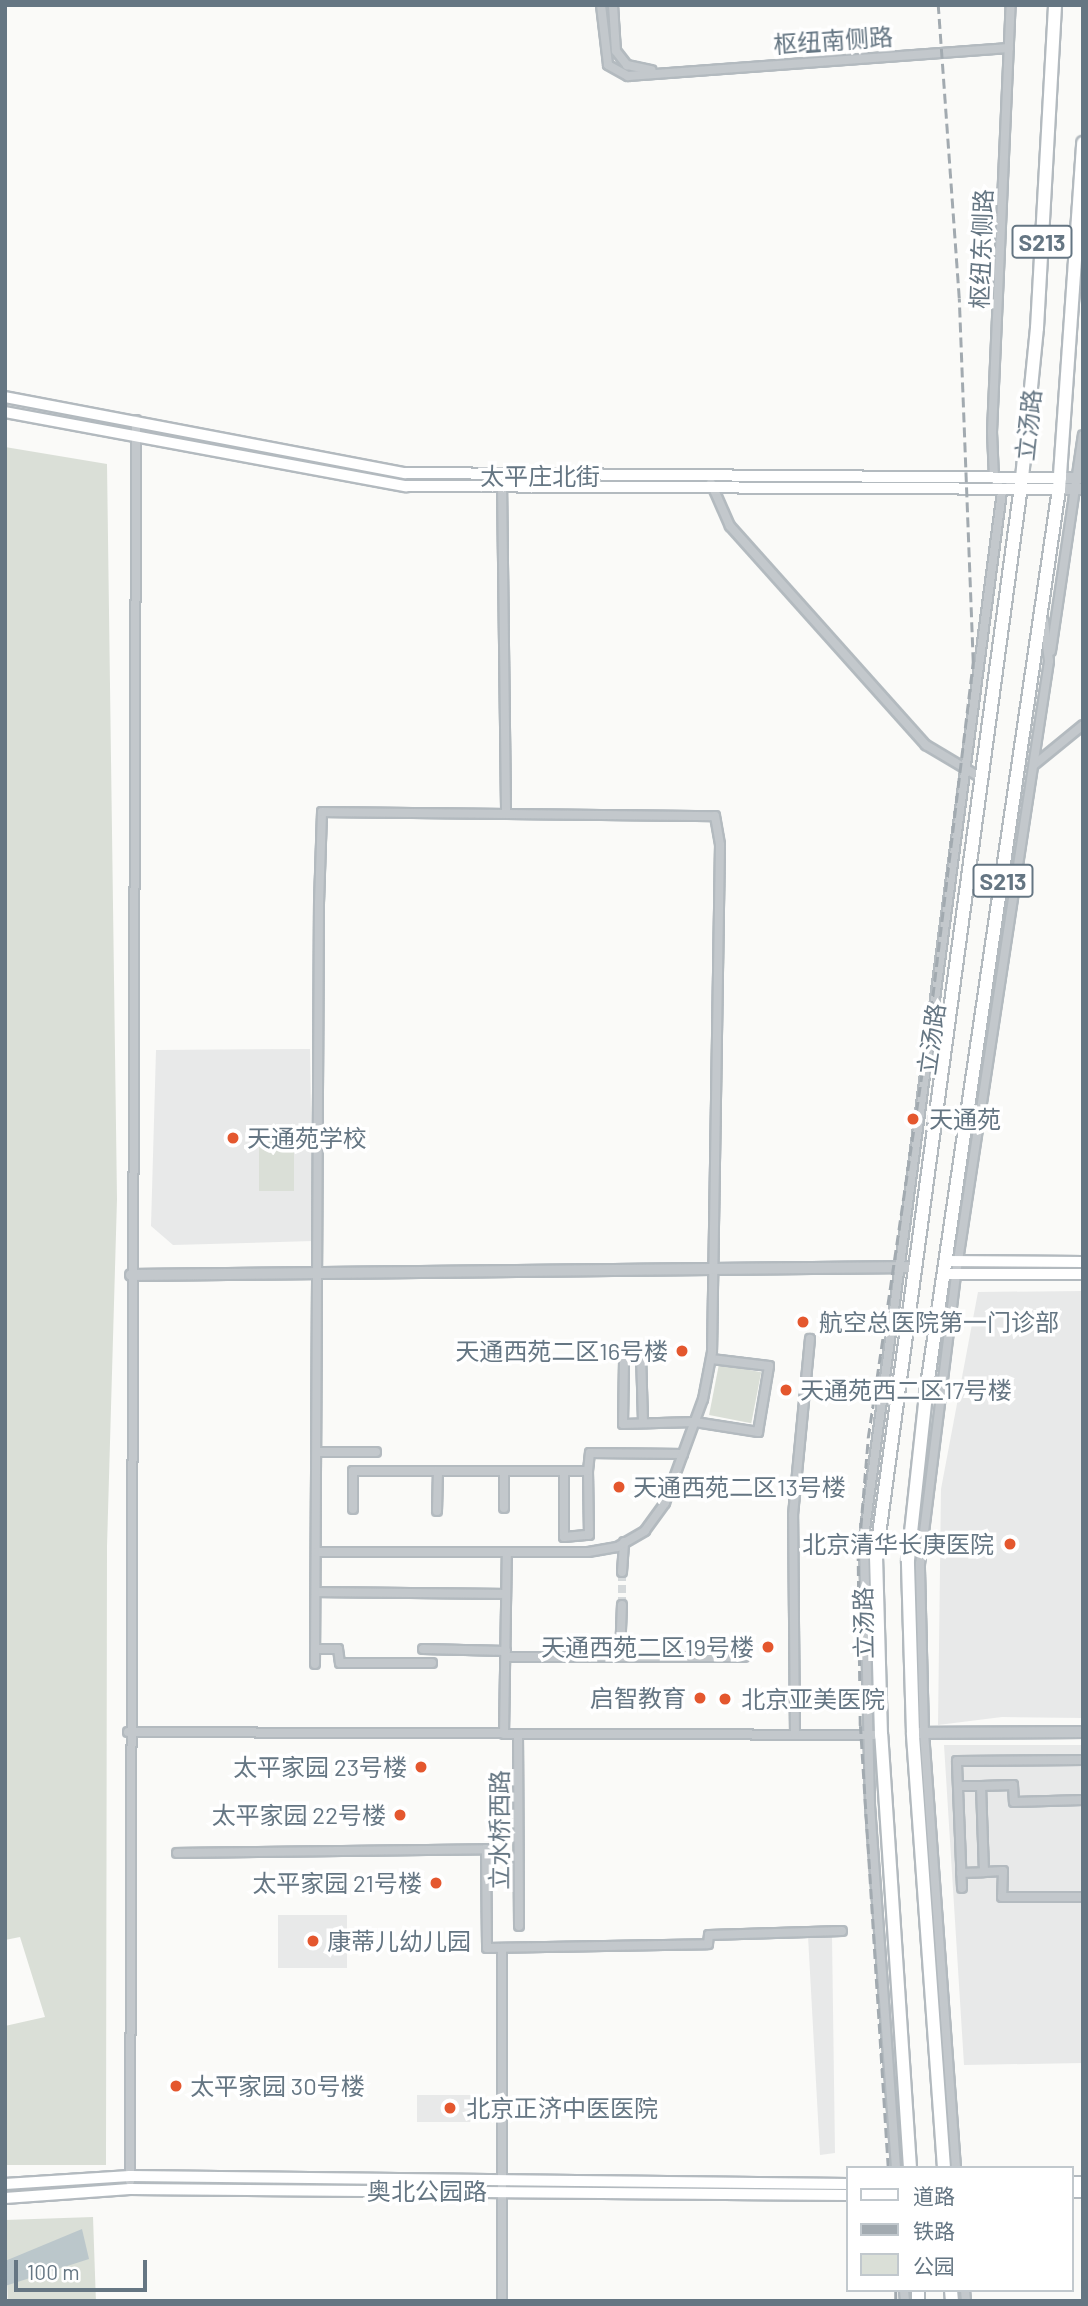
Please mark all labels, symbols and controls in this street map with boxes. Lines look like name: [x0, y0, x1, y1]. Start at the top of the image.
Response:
street label: 枢纽南侧路: [772, 21, 894, 59]
street label: 枢纽东侧路: [965, 189, 997, 309]
road number: S213: [1010, 222, 1074, 262]
street label: 立汤路: [1010, 388, 1046, 462]
street label: 太平庄北街: [480, 462, 600, 490]
road number: S213: [972, 862, 1034, 900]
street label: 立汤路: [912, 1001, 950, 1077]
place label: 天通苑: [929, 1105, 1001, 1133]
marker: 天通苑: [903, 1109, 923, 1129]
place label: 天通苑学校: [247, 1124, 367, 1152]
marker: 天通苑学校: [225, 1130, 241, 1146]
place label: 航空总医院第一门诊部: [819, 1308, 1059, 1336]
marker: 航空总医院第一门诊部: [793, 1312, 813, 1332]
place label: 天通西苑二区16号楼: [455, 1337, 668, 1365]
marker: 天通西苑二区16号楼: [674, 1343, 690, 1359]
place label: 天通苑西二区17号楼: [800, 1376, 1012, 1404]
marker: 天通苑西二区17号楼: [778, 1382, 794, 1398]
place label: 天通西苑二区13号楼: [633, 1473, 846, 1501]
marker: 天通西苑二区13号楼: [611, 1479, 627, 1495]
place label: 北京清华长庚医院: [802, 1530, 994, 1558]
marker: 北京清华长庚医院: [1000, 1534, 1020, 1554]
street label: 立汤路: [848, 1587, 878, 1659]
place label: 天通西苑二区19号楼: [541, 1633, 754, 1661]
marker: 天通西苑二区19号楼: [760, 1639, 776, 1655]
place label: 启智教育: [590, 1684, 686, 1712]
place label: 北京亚美医院: [741, 1685, 885, 1713]
marker: 北京亚美医院: [715, 1689, 735, 1709]
marker: 启智教育: [692, 1690, 708, 1706]
place label: 太平家园 23号楼: [233, 1753, 407, 1781]
marker: 太平家园 23号楼: [413, 1759, 429, 1775]
street label: 立水桥西路: [485, 1770, 513, 1890]
place label: 太平家园 22号楼: [211, 1801, 386, 1829]
marker: 太平家园 22号楼: [392, 1807, 408, 1823]
place label: 太平家园 21号楼: [252, 1869, 422, 1897]
marker: 太平家园 21号楼: [428, 1875, 444, 1891]
place label: 康蒂儿幼儿园: [327, 1927, 471, 1955]
marker: 康蒂儿幼儿园: [305, 1933, 321, 1949]
place label: 太平家园 30号楼: [190, 2072, 365, 2100]
marker: 太平家园 30号楼: [168, 2078, 184, 2094]
place label: 北京正济中医医院: [466, 2094, 658, 2122]
marker: 北京正济中医医院: [440, 2098, 460, 2118]
legend: [846, 2166, 1074, 2292]
street label: 奥北公园路: [367, 2177, 487, 2205]
text: 道路: [913, 2183, 955, 2208]
text: 铁路: [913, 2218, 955, 2243]
scale bar: [18, 2246, 150, 2290]
text: 公园: [913, 2253, 955, 2278]
text: 100 m: [27, 2259, 80, 2284]

